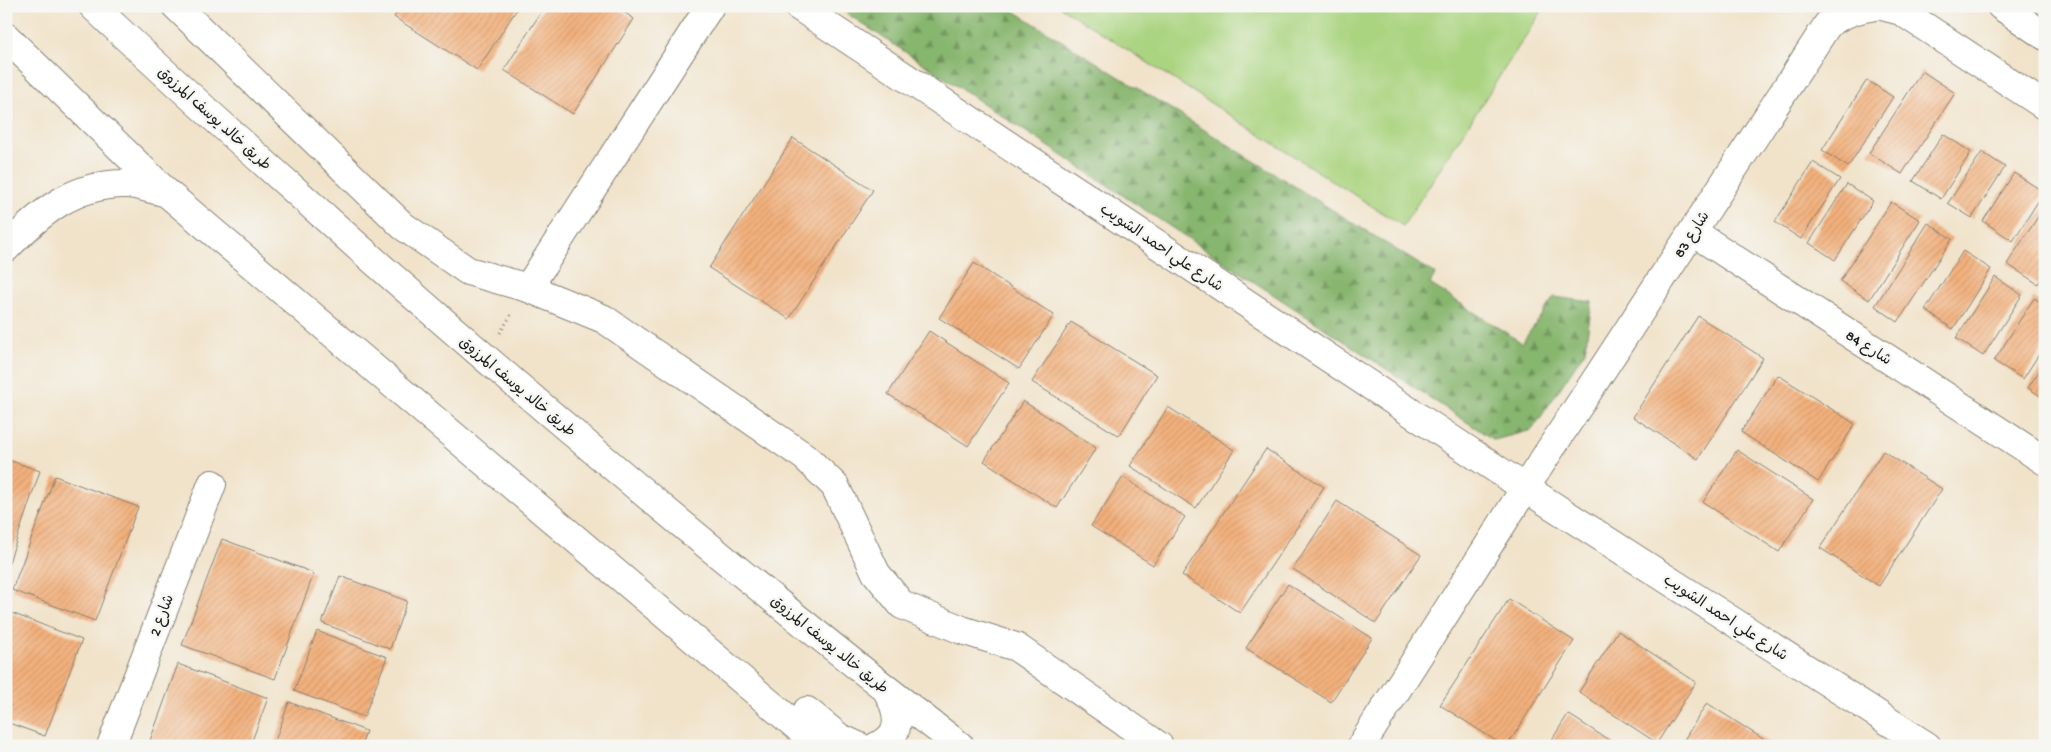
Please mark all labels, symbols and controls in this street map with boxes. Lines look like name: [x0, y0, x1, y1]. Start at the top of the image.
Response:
street label: طريق خالد يوسف المرزوق: [153, 64, 274, 175]
street label: شارع علي احمد الشويب: [1095, 201, 1226, 298]
street label: شارع 83: [1671, 208, 1714, 262]
street label: شارع 84: [1841, 327, 1894, 370]
street label: طريق خالد يوسف المرزوق: [455, 334, 579, 441]
street label: شارع علي احمد الشويب: [1658, 572, 1790, 667]
street label: شارع 2: [147, 592, 179, 639]
street label: طريق خالد يوسف المرزوق: [766, 592, 891, 699]

